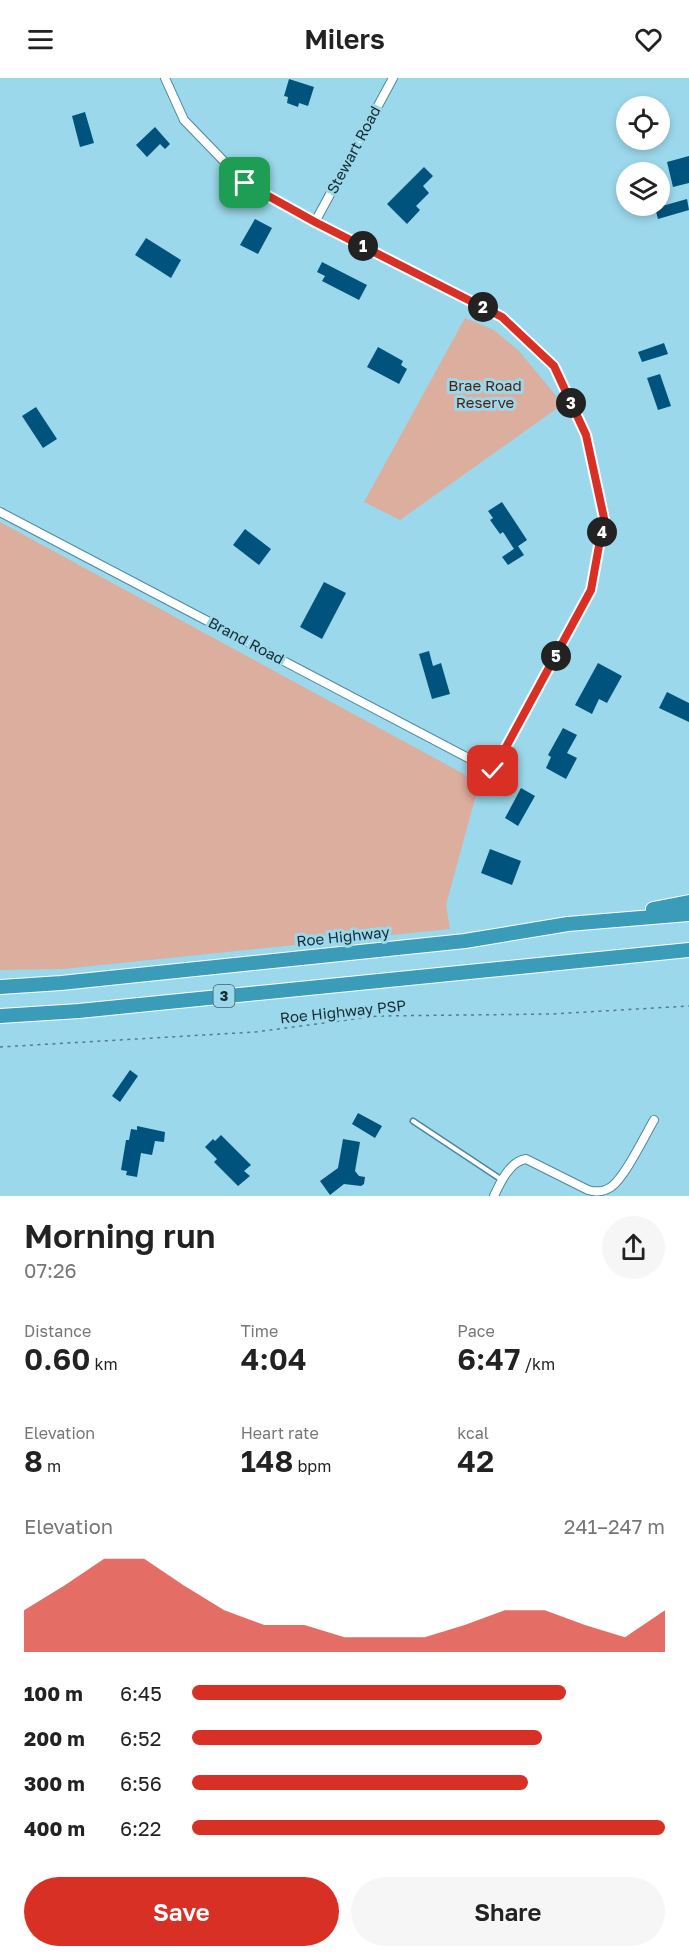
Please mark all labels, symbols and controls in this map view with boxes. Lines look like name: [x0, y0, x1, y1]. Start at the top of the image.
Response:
icon: menu: [24, 23, 57, 56]
text: Milers: [304, 23, 385, 55]
icon: heart: [632, 23, 665, 56]
map controls: [616, 96, 670, 216]
button: locate: [616, 96, 670, 150]
street label: Stewart Road: [322, 103, 384, 197]
pin: [219, 157, 270, 208]
button: layers: [616, 162, 670, 216]
icon: arrive: [228, 166, 261, 199]
pin: 1: [348, 231, 378, 261]
text: 1: [359, 236, 367, 256]
pin: 2: [468, 292, 498, 322]
text: 2: [478, 297, 488, 317]
park label: Brae Road Reserve: [448, 376, 522, 411]
pin: 3: [556, 388, 586, 418]
text: 3: [566, 393, 576, 413]
pin: 4: [587, 517, 617, 547]
text: 4: [597, 522, 607, 542]
street label: Brand Road: [206, 613, 287, 668]
pin: 5: [541, 641, 571, 671]
text: 5: [551, 646, 561, 666]
pin: [467, 745, 518, 796]
icon: check: [476, 754, 509, 787]
street label: Roe Highway: [295, 922, 391, 950]
road number: 3: [214, 985, 234, 1007]
street label: Roe Highway PSP: [279, 995, 407, 1027]
text: Morning run: [24, 1216, 216, 1255]
button: share: [602, 1216, 665, 1279]
text: 07:26: [24, 1258, 77, 1282]
text: Distance: [24, 1321, 91, 1341]
text: Time: [241, 1321, 278, 1341]
text: Pace: [457, 1321, 495, 1341]
text: 0.60: [24, 1341, 90, 1377]
text: 4:04: [241, 1341, 307, 1377]
text: 6:47: [457, 1341, 520, 1377]
text: km: [90, 1354, 118, 1374]
text: /km: [520, 1354, 555, 1374]
text: Elevation: [24, 1423, 95, 1443]
text: Heart rate: [241, 1423, 319, 1443]
text: kcal: [457, 1423, 489, 1443]
text: 8: [24, 1443, 43, 1479]
text: 148: [241, 1443, 294, 1479]
text: 42: [457, 1443, 494, 1479]
text: m: [43, 1456, 61, 1476]
text: bpm: [294, 1456, 331, 1476]
text: Elevation: [24, 1514, 113, 1538]
text: 241–247 m: [564, 1514, 665, 1538]
text: 100 m: [24, 1681, 83, 1705]
text: 6:45: [120, 1681, 162, 1705]
text: 200 m: [24, 1726, 85, 1750]
text: 6:52: [120, 1726, 161, 1750]
text: 300 m: [24, 1771, 85, 1795]
text: 6:56: [120, 1771, 162, 1795]
text: 400 m: [24, 1816, 85, 1840]
text: 6:22: [120, 1816, 161, 1840]
button: Save: [24, 1877, 339, 1946]
button: Share: [351, 1877, 665, 1946]

